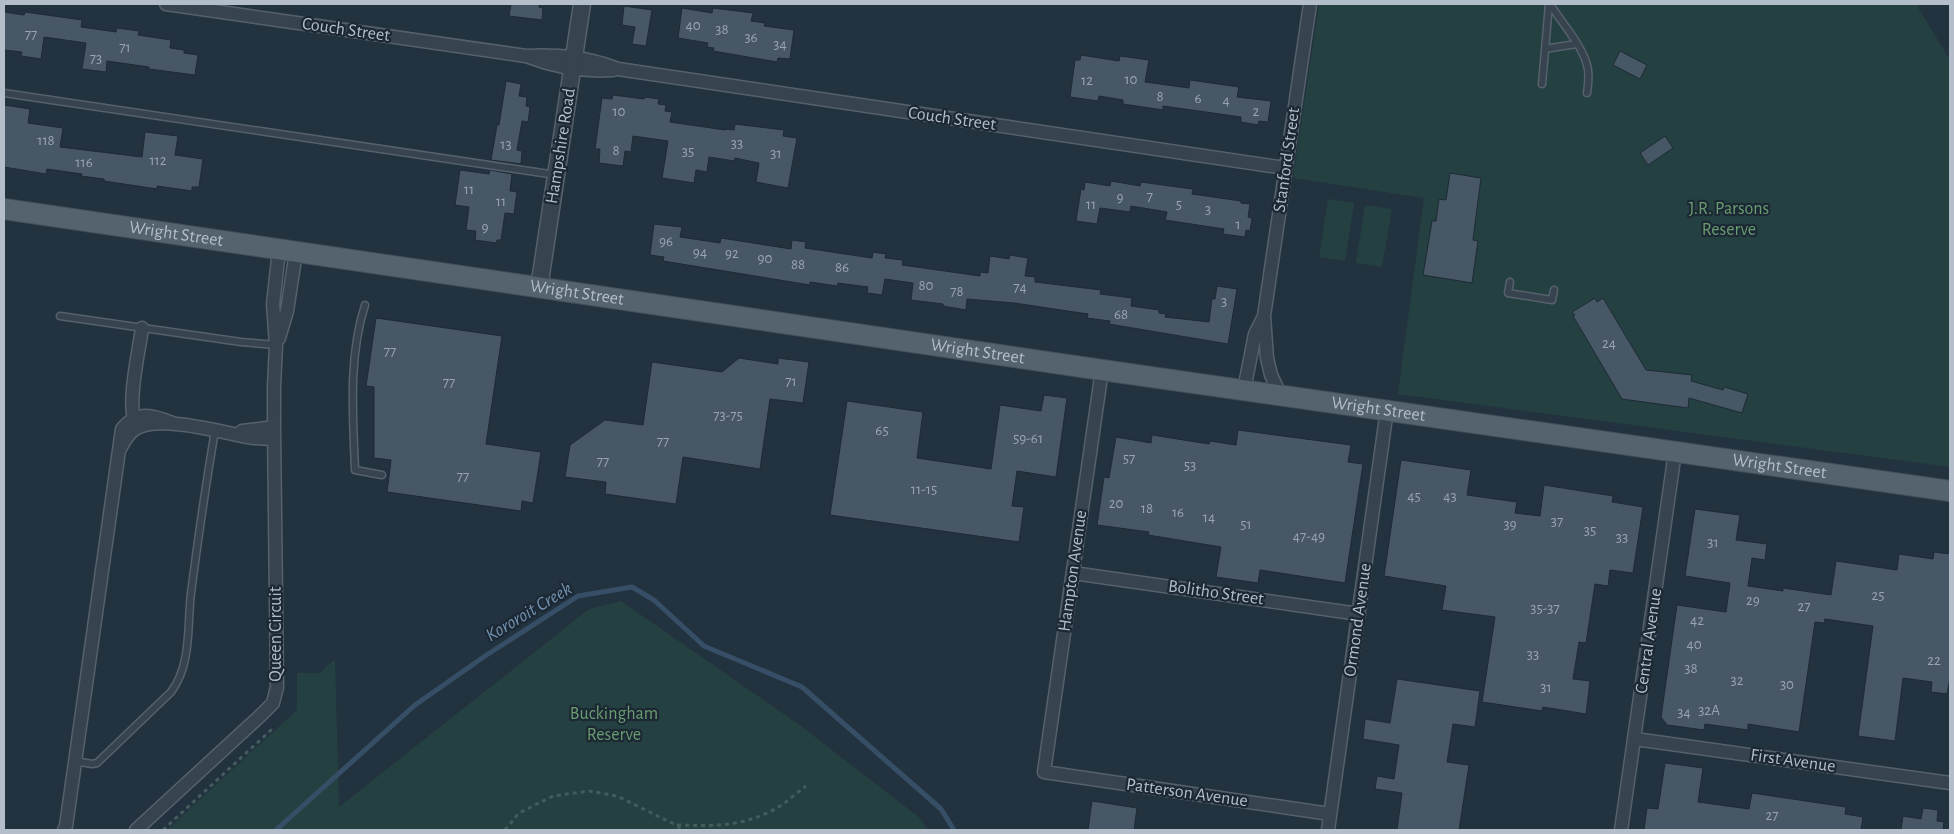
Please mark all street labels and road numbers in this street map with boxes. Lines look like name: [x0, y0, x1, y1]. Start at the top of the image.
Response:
street label: Couch Street: [301, 15, 391, 45]
street label: Hampshire Road: [543, 87, 579, 205]
street label: Couch Street: [907, 104, 997, 134]
street label: Stanford Street: [1271, 106, 1303, 214]
street label: Wright Street: [128, 218, 225, 250]
street label: Wright Street: [529, 277, 625, 309]
street label: Wright Street: [929, 336, 1026, 368]
street label: Wright Street: [1330, 394, 1427, 425]
street label: Wright Street: [1731, 451, 1828, 482]
street label: Hampton Avenue: [1056, 509, 1090, 633]
street label: Ormond Avenue: [1341, 562, 1375, 678]
street label: Bolitho Street: [1167, 577, 1265, 609]
street label: Queen Circuit: [267, 586, 285, 682]
street label: Central Avenue: [1633, 587, 1665, 695]
street label: First Avenue: [1749, 746, 1837, 776]
street label: Patterson Avenue: [1125, 776, 1249, 810]

